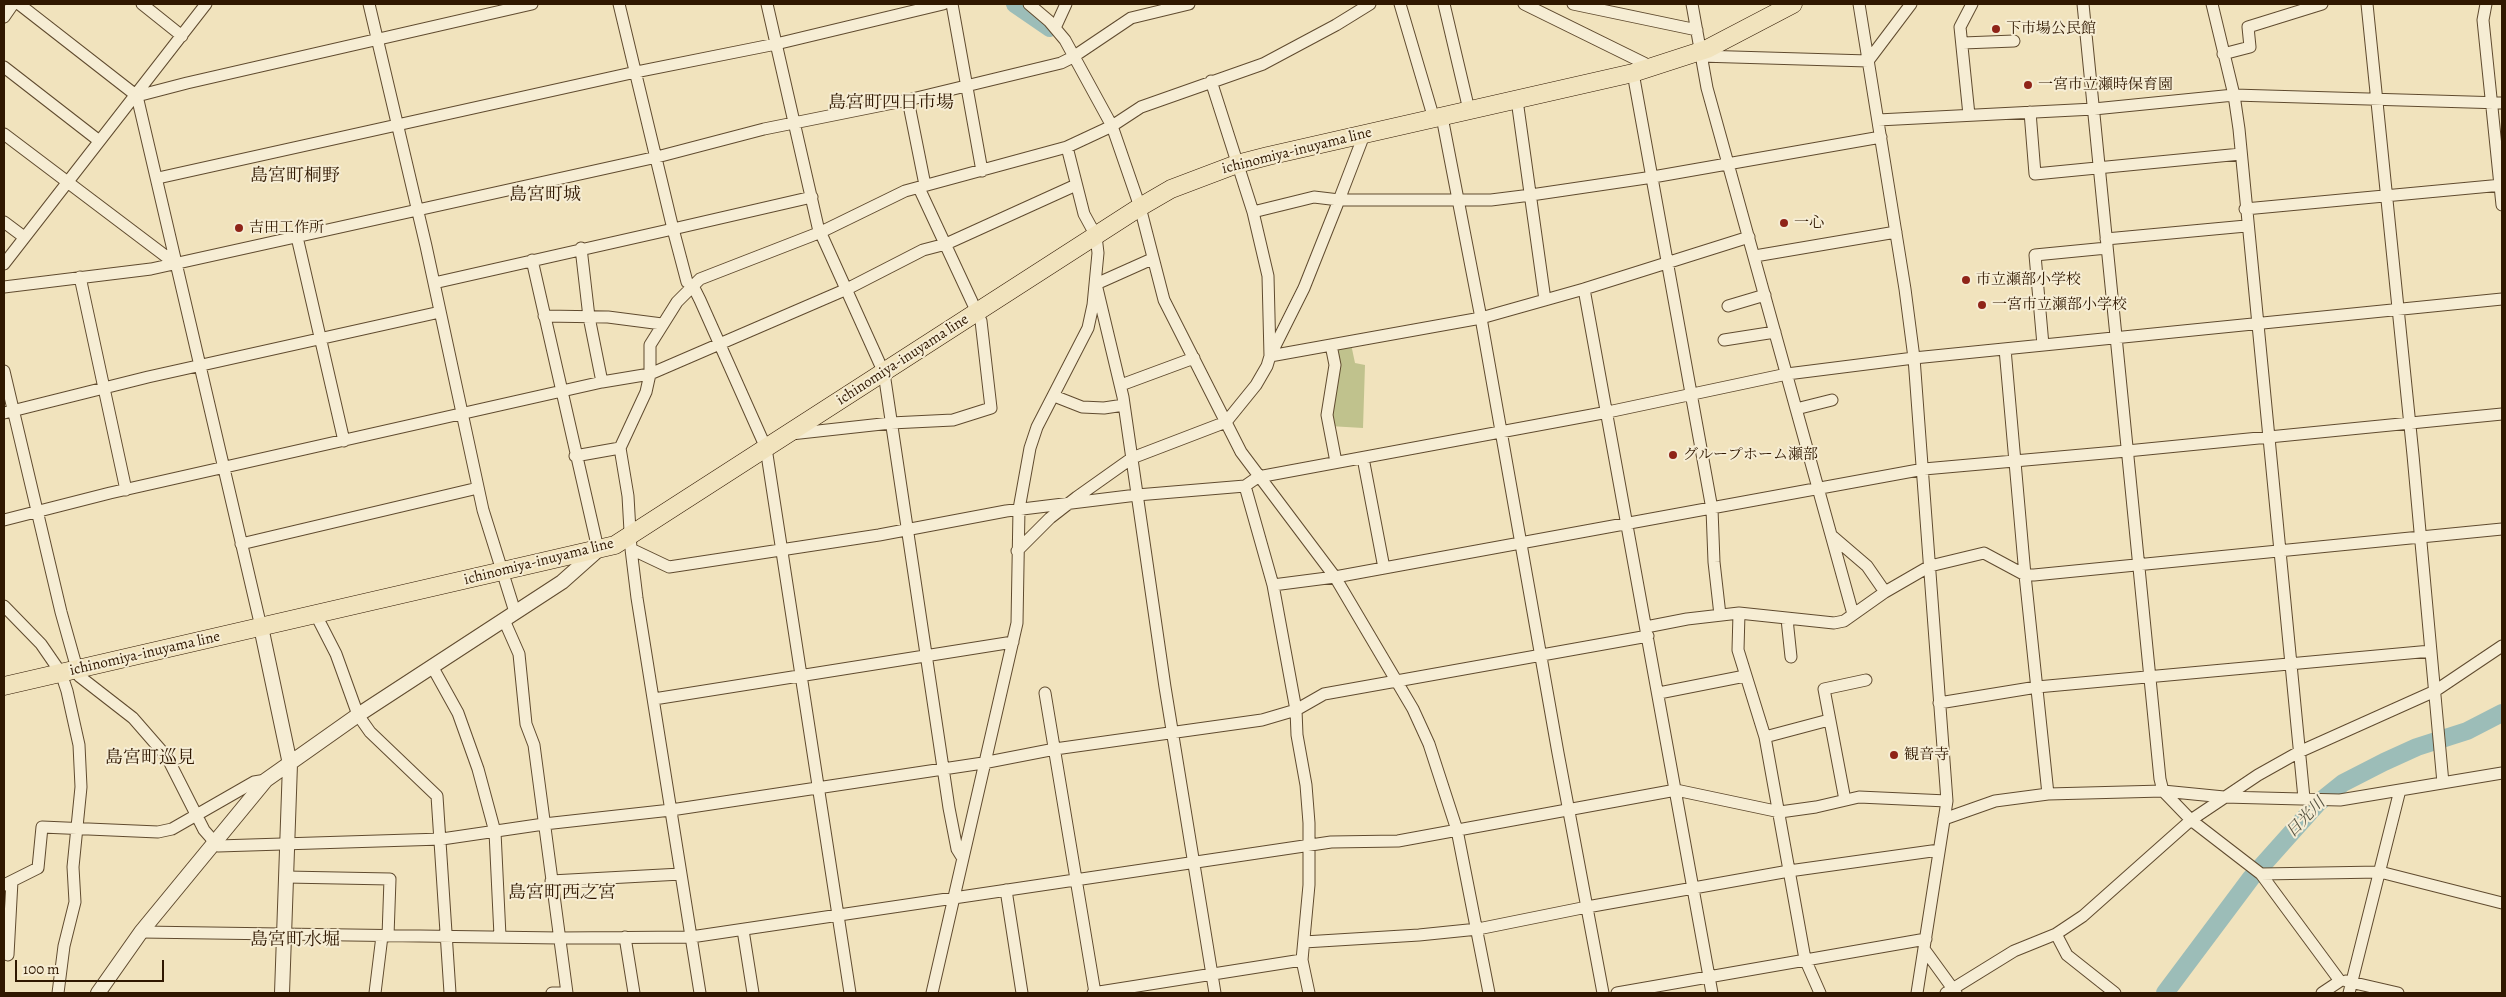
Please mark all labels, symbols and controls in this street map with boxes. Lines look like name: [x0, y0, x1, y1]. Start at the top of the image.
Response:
place label: 下市場公民館: [2006, 20, 2096, 38]
marker: 下市場公民館: [1990, 23, 2002, 35]
place label: 一宮市立瀬時保育園: [2038, 76, 2173, 94]
marker: 一宮市立瀬時保育園: [2022, 79, 2034, 91]
district label: 島宮町四日市場: [828, 93, 954, 115]
street label: ichinomiya-inuyama line: [1220, 124, 1374, 178]
district label: 島宮町桐野: [250, 166, 340, 188]
district label: 島宮町城: [509, 185, 581, 207]
place label: 一心: [1794, 214, 1824, 232]
marker: 一心: [1778, 217, 1790, 229]
place label: 吉田工作所: [249, 219, 324, 237]
marker: 吉田工作所: [233, 222, 245, 234]
place label: 市立瀬部小学校: [1976, 271, 2081, 289]
marker: 市立瀬部小学校: [1960, 274, 1972, 286]
place label: 一宮市立瀬部小学校: [1992, 296, 2127, 314]
marker: 一宮市立瀬部小学校: [1976, 299, 1988, 311]
street label: ichinomiya-inuyama line: [834, 311, 972, 409]
place label: グループホーム瀬部: [1683, 446, 1818, 464]
marker: グループホーム瀬部: [1667, 449, 1679, 461]
street label: ichinomiya-inuyama line: [462, 535, 616, 589]
street label: ichinomiya-inuyama line: [68, 628, 222, 680]
place label: 観音寺: [1904, 746, 1949, 764]
district label: 島宮町巡見: [105, 748, 195, 770]
marker: 観音寺: [1888, 749, 1900, 761]
water label: 日光川: [2282, 794, 2330, 842]
district label: 島宮町西之宮: [508, 883, 616, 905]
district label: 島宮町水堀: [250, 930, 340, 952]
scale bar: [18, 950, 166, 982]
text: 100 m: [23, 959, 60, 979]

